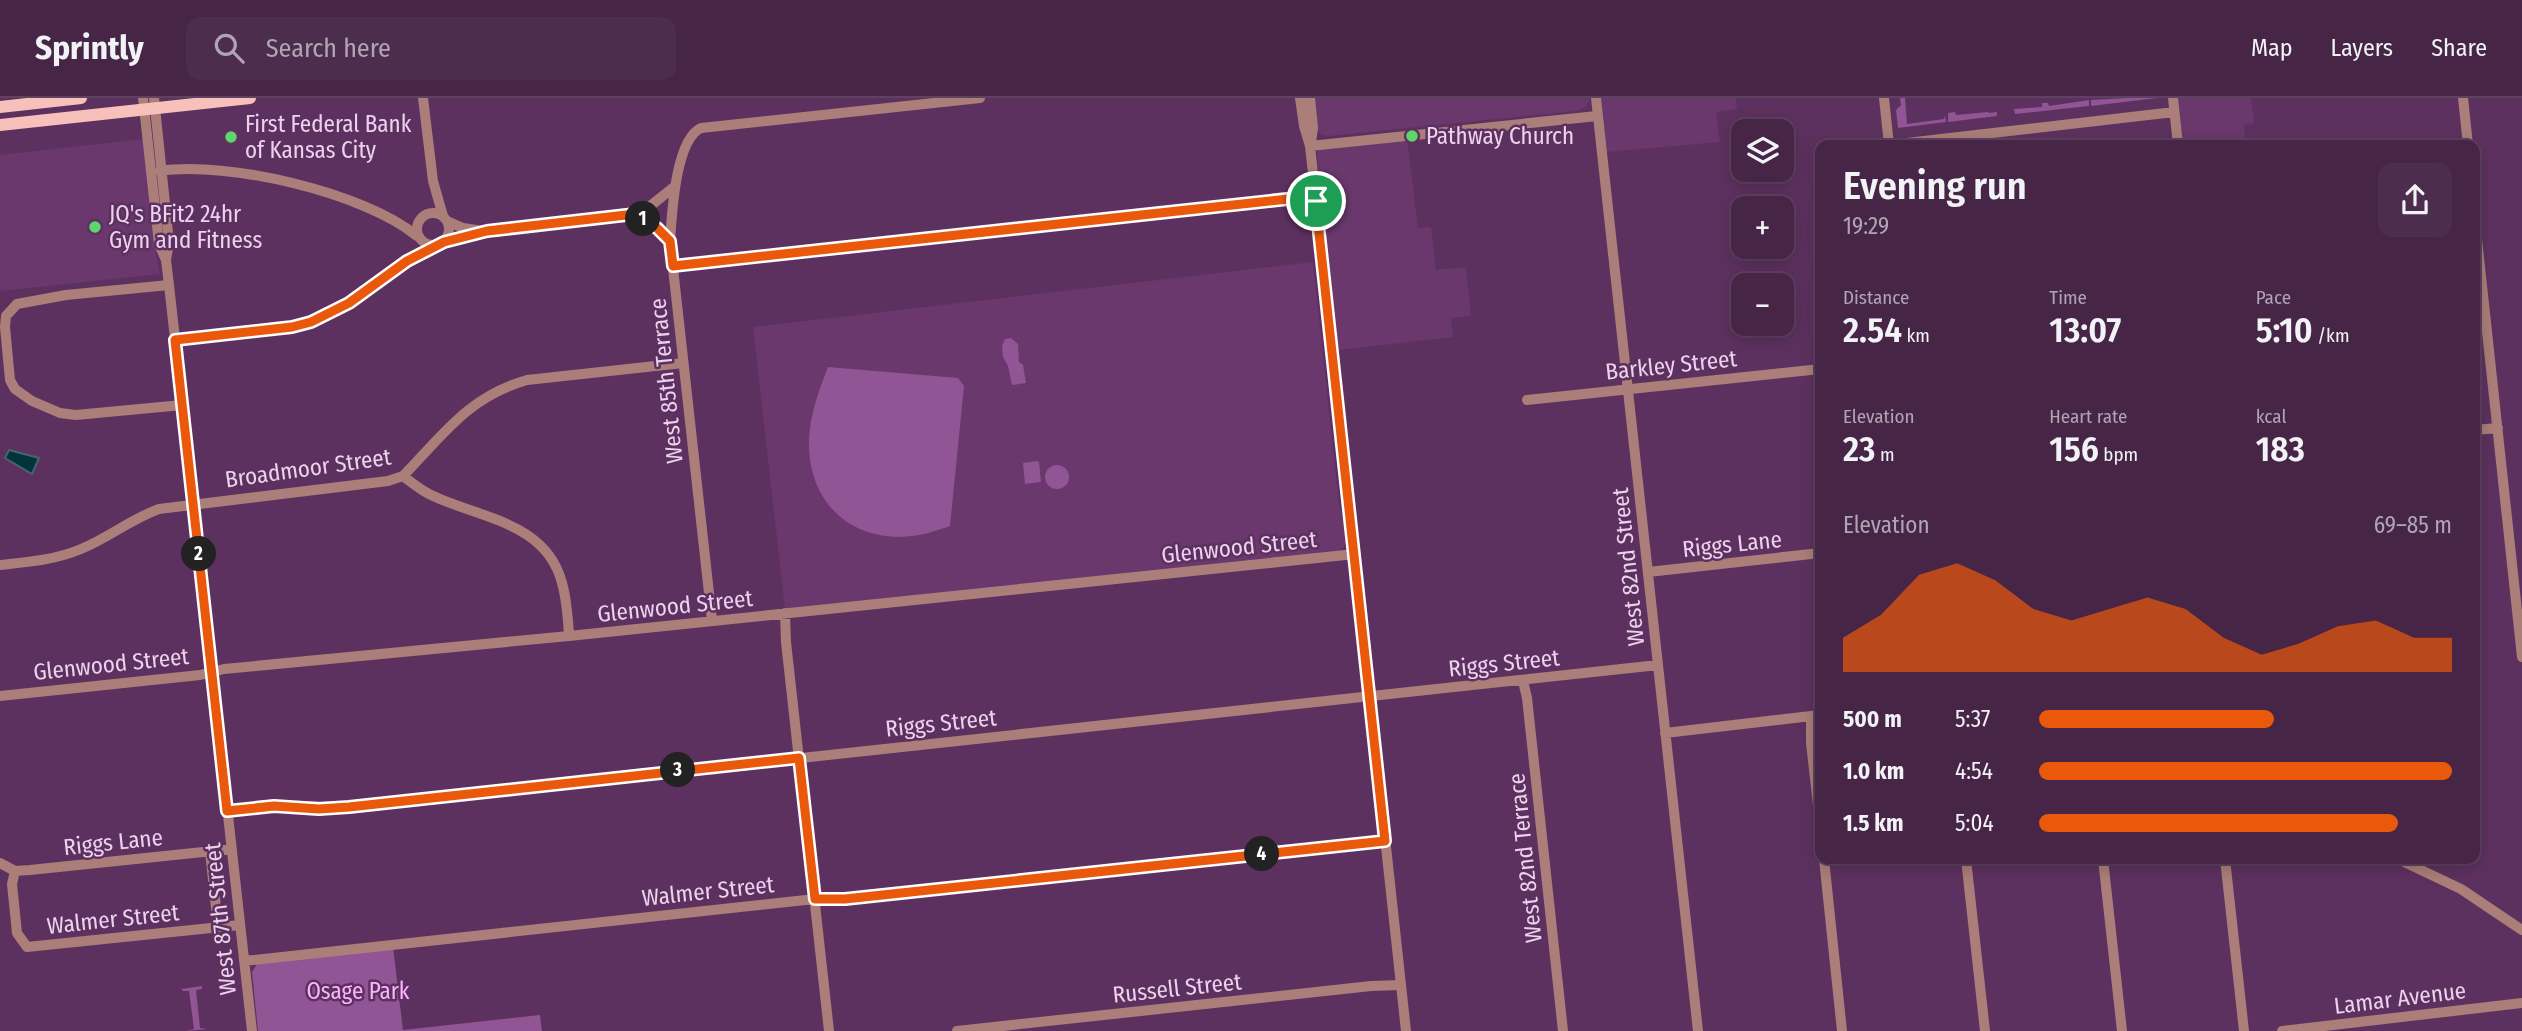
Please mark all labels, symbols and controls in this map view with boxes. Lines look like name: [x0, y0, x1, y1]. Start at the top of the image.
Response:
search box: [186, 17, 676, 80]
text: Sprintly: [35, 28, 144, 68]
icon: search: [210, 29, 248, 67]
text: Search here: [266, 33, 391, 64]
text: Map: [2251, 34, 2293, 62]
text: Layers: [2331, 34, 2393, 62]
text: Share: [2431, 34, 2487, 62]
place label: First Federal Bank of Kansas City: [245, 110, 412, 164]
map controls: [1731, 119, 1794, 336]
button: layers: [1731, 119, 1794, 182]
place label: Pathway Church: [1426, 122, 1574, 150]
marker: Pathway Church: [1404, 128, 1420, 144]
marker: First Federal Bank of Kansas City: [223, 129, 239, 145]
text: Evening run: [1843, 163, 2027, 209]
button: share: [2378, 163, 2452, 237]
pin: [1286, 171, 1346, 231]
icon: arrive: [1297, 182, 1335, 220]
button: +: [1731, 196, 1794, 259]
place label: JQ's BFit2 24hr Gym and Fitness: [109, 200, 262, 254]
pin: 1: [626, 202, 660, 236]
text: 1: [638, 207, 647, 230]
text: 19:29: [1843, 212, 1889, 240]
marker: JQ's BFit2 24hr Gym and Fitness: [87, 219, 103, 235]
button: −: [1731, 273, 1794, 336]
text: Distance: [1843, 286, 1910, 309]
text: Time: [2049, 286, 2087, 309]
text: Pace: [2256, 286, 2291, 309]
street label: West 85th Terrace: [643, 297, 689, 465]
text: 2.54: [1843, 309, 1902, 351]
text: 13:07: [2049, 309, 2121, 351]
text: 5:10: [2256, 309, 2313, 351]
text: km: [1902, 324, 1930, 347]
text: /km: [2313, 324, 2350, 347]
street label: Barkley Street: [1604, 344, 1739, 386]
text: Elevation: [1843, 405, 1915, 428]
text: Heart rate: [2049, 405, 2127, 428]
text: kcal: [2256, 405, 2286, 428]
text: 23: [1843, 428, 1875, 470]
text: 156: [2049, 428, 2099, 470]
text: 183: [2256, 428, 2305, 470]
street label: Broadmoor Street: [223, 442, 393, 494]
text: m: [1875, 443, 1895, 466]
text: bpm: [2099, 443, 2138, 466]
street label: West 82nd Street: [1606, 486, 1650, 648]
text: Elevation: [1843, 511, 1930, 539]
text: 69–85 m: [2374, 511, 2452, 539]
street label: Glenwood Street: [1160, 525, 1319, 569]
street label: Riggs Lane: [1681, 525, 1783, 563]
pin: 2: [182, 536, 216, 572]
text: 2: [194, 542, 203, 565]
street label: Glenwood Street: [596, 584, 755, 628]
street label: Glenwood Street: [32, 642, 191, 686]
street label: Riggs Street: [1447, 643, 1561, 683]
street label: Riggs Street: [884, 703, 998, 743]
text: 500 m: [1843, 705, 1902, 733]
text: 5:37: [1955, 705, 1990, 733]
pin: 3: [660, 752, 696, 788]
text: 1.0 km: [1843, 757, 1904, 785]
text: 4:54: [1955, 757, 1993, 785]
text: 3: [673, 758, 682, 781]
street label: West 82nd Terrace: [1502, 772, 1548, 944]
text: 1.5 km: [1843, 809, 1904, 837]
text: 5:04: [1955, 809, 1994, 837]
street label: Riggs Lane: [62, 823, 164, 861]
pin: 4: [1244, 836, 1280, 872]
street label: West 87th Street: [198, 841, 242, 997]
text: 4: [1257, 842, 1266, 865]
street label: Walmer Street: [641, 870, 776, 912]
street label: Walmer Street: [46, 898, 181, 940]
street label: Russell Street: [1111, 967, 1243, 1009]
street label: Lamar Avenue: [2332, 976, 2468, 1020]
park label: Osage Park: [306, 977, 410, 1005]

